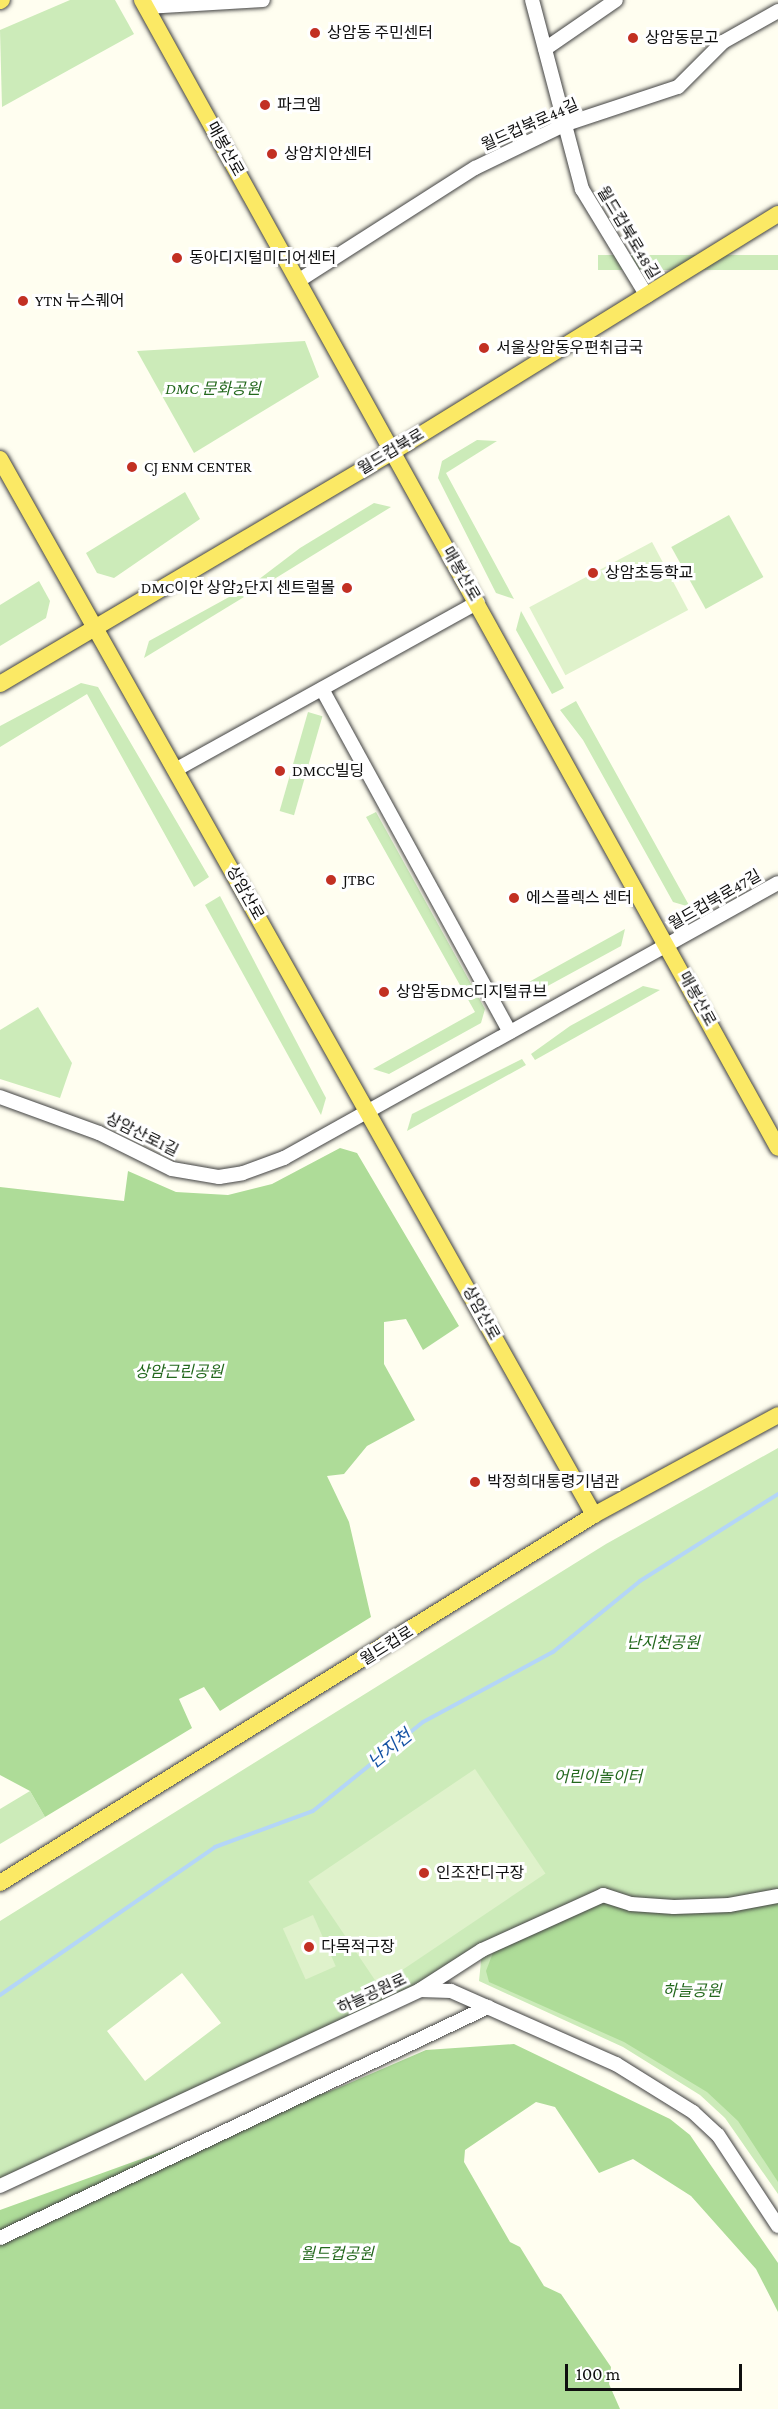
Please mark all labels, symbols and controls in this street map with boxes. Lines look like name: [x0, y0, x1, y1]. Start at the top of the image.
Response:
place label: 상암동 주민센터: [327, 23, 433, 43]
marker: 상암동 주민센터: [308, 26, 322, 40]
place label: 상암동문고: [645, 28, 719, 48]
marker: 상암동문고: [626, 31, 640, 45]
place label: 파크엠: [277, 95, 321, 115]
street label: 월드컵북로44길: [478, 95, 582, 155]
marker: 파크엠: [258, 98, 272, 112]
street label: 매봉산로: [202, 119, 248, 179]
place label: 상암치안센터: [284, 144, 372, 164]
marker: 상암치안센터: [265, 147, 279, 161]
street label: 월드컵북로48길: [593, 183, 663, 283]
place label: 동아디지털미디어센터: [189, 248, 336, 268]
marker: 동아디지털미디어센터: [170, 251, 184, 265]
place label: YTN 뉴스퀘어: [35, 291, 125, 311]
marker: YTN 뉴스퀘어: [16, 294, 30, 308]
place label: 서울상암동우편취급국: [496, 338, 643, 358]
marker: 서울상암동우편취급국: [477, 341, 491, 355]
park label: DMC 문화공원: [165, 379, 261, 399]
street label: 월드컵북로: [355, 425, 427, 479]
place label: CJ ENM CENTER: [144, 457, 252, 477]
marker: CJ ENM CENTER: [125, 460, 139, 474]
street label: 매봉산로: [438, 544, 484, 604]
place label: 상암초등학교: [605, 563, 693, 583]
marker: 상암초등학교: [586, 566, 600, 580]
place label: DMC이안 상암2단지 센트럴몰: [141, 578, 335, 598]
marker: DMC이안 상암2단지 센트럴몰: [340, 581, 354, 595]
place label: DMCC빌딩: [292, 761, 364, 781]
marker: DMCC빌딩: [273, 764, 287, 778]
street label: 상암산로: [222, 863, 268, 923]
street label: 월드컵북로47길: [665, 866, 765, 934]
place label: JTBC: [343, 870, 375, 890]
marker: JTBC: [324, 873, 338, 887]
place label: 에스플렉스 센터: [526, 888, 632, 908]
marker: 에스플렉스 센터: [507, 891, 521, 905]
street label: 매봉산로: [674, 969, 720, 1029]
place label: 상암동DMC디지털큐브: [396, 982, 547, 1002]
marker: 상암동DMC디지털큐브: [377, 985, 391, 999]
street label: 상암산로1길: [102, 1109, 182, 1161]
street label: 상암산로: [458, 1283, 504, 1343]
park label: 상암근린공원: [135, 1362, 223, 1382]
place label: 박정희대통령기념관: [487, 1472, 619, 1492]
marker: 박정희대통령기념관: [468, 1475, 482, 1489]
street label: 월드컵로: [357, 1622, 417, 1670]
park label: 난지천공원: [626, 1633, 700, 1653]
water label: 난지천: [364, 1725, 416, 1773]
park label: 어린이놀이터: [554, 1767, 642, 1787]
place label: 인조잔디구장: [436, 1863, 524, 1883]
marker: 인조잔디구장: [417, 1866, 431, 1880]
place label: 다목적구장: [321, 1937, 395, 1957]
marker: 다목적구장: [302, 1940, 316, 1954]
street label: 하늘공원로: [335, 1970, 409, 2018]
park label: 하늘공원: [663, 1981, 721, 2001]
park label: 월드컵공원: [300, 2244, 374, 2264]
scale bar: [568, 2352, 745, 2390]
text: 100 m: [576, 2364, 620, 2384]

